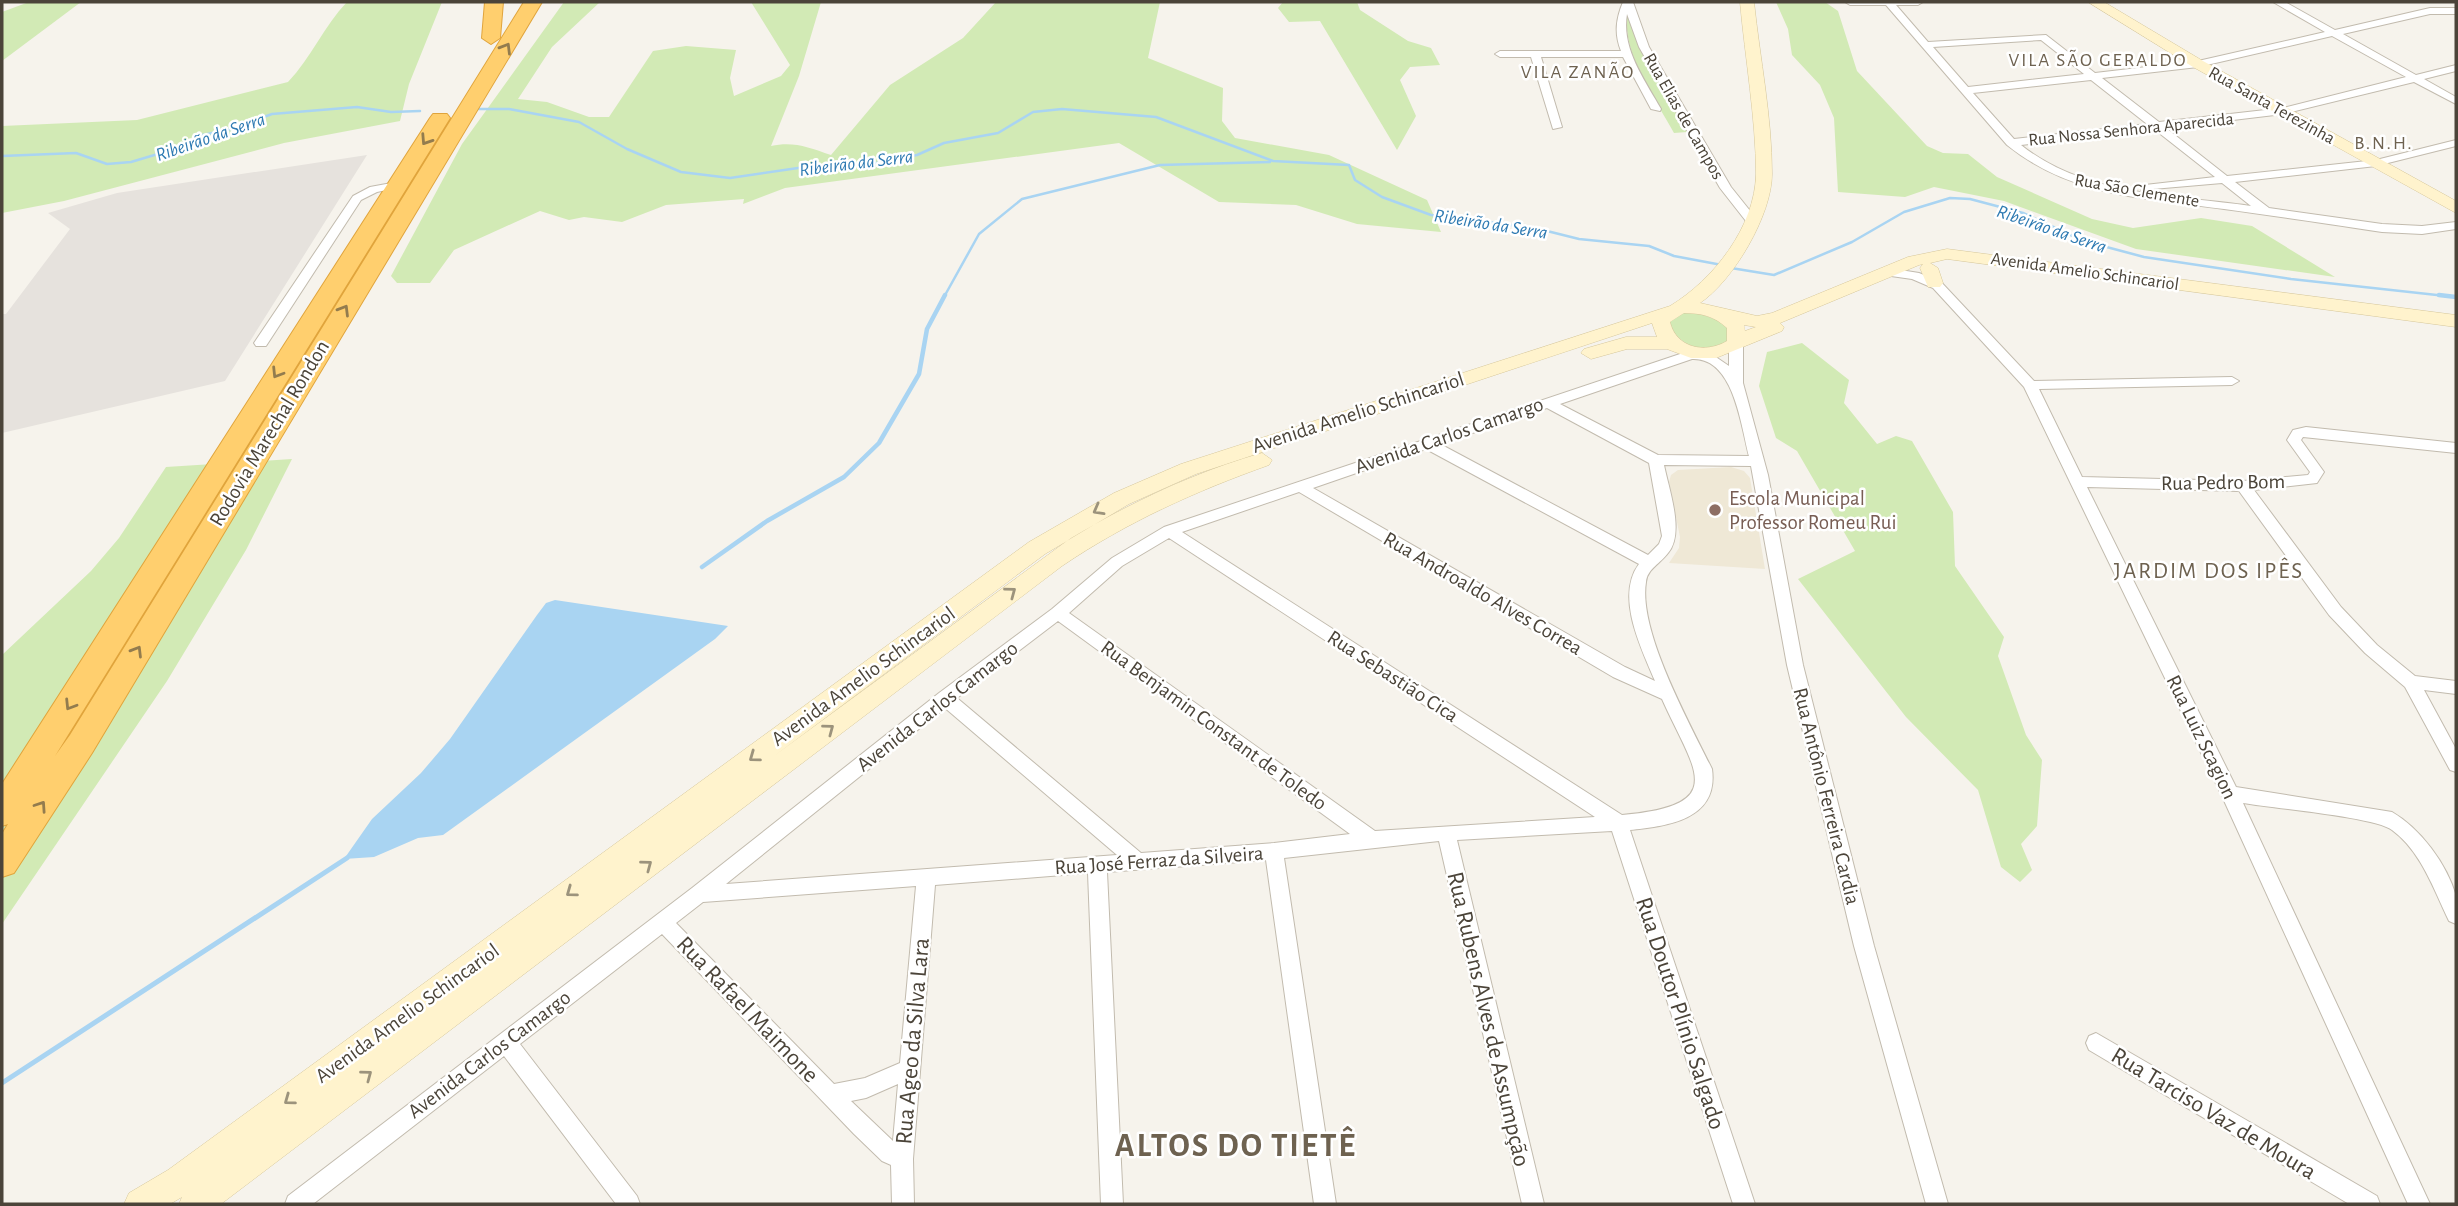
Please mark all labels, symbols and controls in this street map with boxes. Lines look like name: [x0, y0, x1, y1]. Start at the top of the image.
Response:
one-way arrow: [497, 43, 510, 56]
district label: VILA SÃO GERALDO: [2008, 49, 2188, 70]
street label: Rua Elias de Campos: [1640, 50, 1727, 183]
district label: VILA ZANÃO: [1521, 61, 1635, 82]
street label: Rua Santa Terezinha: [2205, 64, 2338, 148]
water label: Ribeirão da Serra: [153, 110, 268, 165]
street label: Rua Nossa Senhora Aparecida: [2027, 110, 2235, 150]
one-way arrow: [421, 133, 434, 146]
district label: B.N.H.: [2354, 134, 2414, 153]
water label: Ribeirão da Serra: [798, 147, 914, 180]
street label: Rua São Clemente: [2073, 171, 2201, 211]
water label: Ribeirão da Serra: [1994, 202, 2109, 257]
water label: Ribeirão da Serra: [1433, 206, 1549, 243]
street label: Avenida Amelio Schincariol: [1990, 250, 2180, 294]
one-way arrow: [335, 305, 348, 318]
street label: Rodovia Marechal Rondon: [206, 337, 333, 530]
one-way arrow: [273, 366, 286, 379]
street label: Avenida Amelio Schincariol: [1250, 368, 1467, 457]
street label: Avenida Carlos Camargo: [1352, 393, 1546, 478]
street label: Rua Pedro Bom: [2161, 471, 2285, 494]
place label: Escola Municipal Professor Romeu Rui: [1729, 488, 1897, 533]
one-way arrow: [1092, 502, 1105, 515]
marker: Escola Municipal Professor Romeu Rui: [1707, 502, 1723, 518]
street label: Rua Androaldo Alves Correa: [1380, 528, 1586, 659]
district label: JARDIM DOS IPÊS: [2114, 557, 2304, 583]
one-way arrow: [1003, 588, 1016, 600]
street label: Avenida Amelio Schincariol: [767, 603, 959, 750]
street label: Rua Sebastião Cica: [1324, 626, 1462, 727]
street label: Rua Benjamin Constant de Toledo: [1097, 636, 1331, 814]
street label: Avenida Carlos Camargo: [853, 637, 1022, 776]
one-way arrow: [128, 646, 141, 659]
street label: Rua Luiz Scagion: [2163, 672, 2241, 803]
street label: Rua Antônio Ferreira Cardia: [1789, 685, 1864, 907]
one-way arrow: [66, 697, 79, 710]
one-way arrow: [821, 724, 834, 737]
one-way arrow: [749, 749, 762, 761]
one-way arrow: [33, 801, 46, 814]
street label: Rua José Ferraz da Silveira: [1054, 843, 1265, 878]
one-way arrow: [639, 861, 652, 873]
street label: Rua Rubens Alves de Assumpção: [1442, 870, 1534, 1169]
one-way arrow: [566, 884, 579, 896]
street label: Rua Doutor Plínio Salgado: [1631, 894, 1729, 1133]
street label: Rua Rafael Maimone: [672, 932, 823, 1087]
street label: Rua Ageo da Silva Lara: [892, 937, 934, 1145]
street label: Avenida Amelio Schincariol: [311, 940, 503, 1087]
street label: Avenida Carlos Camargo: [404, 986, 575, 1122]
street label: Rua Tarciso Vaz de Moura: [2107, 1043, 2320, 1184]
one-way arrow: [359, 1071, 372, 1083]
one-way arrow: [284, 1092, 297, 1104]
district label: ALTOS DO TIETÊ: [1115, 1126, 1357, 1163]

